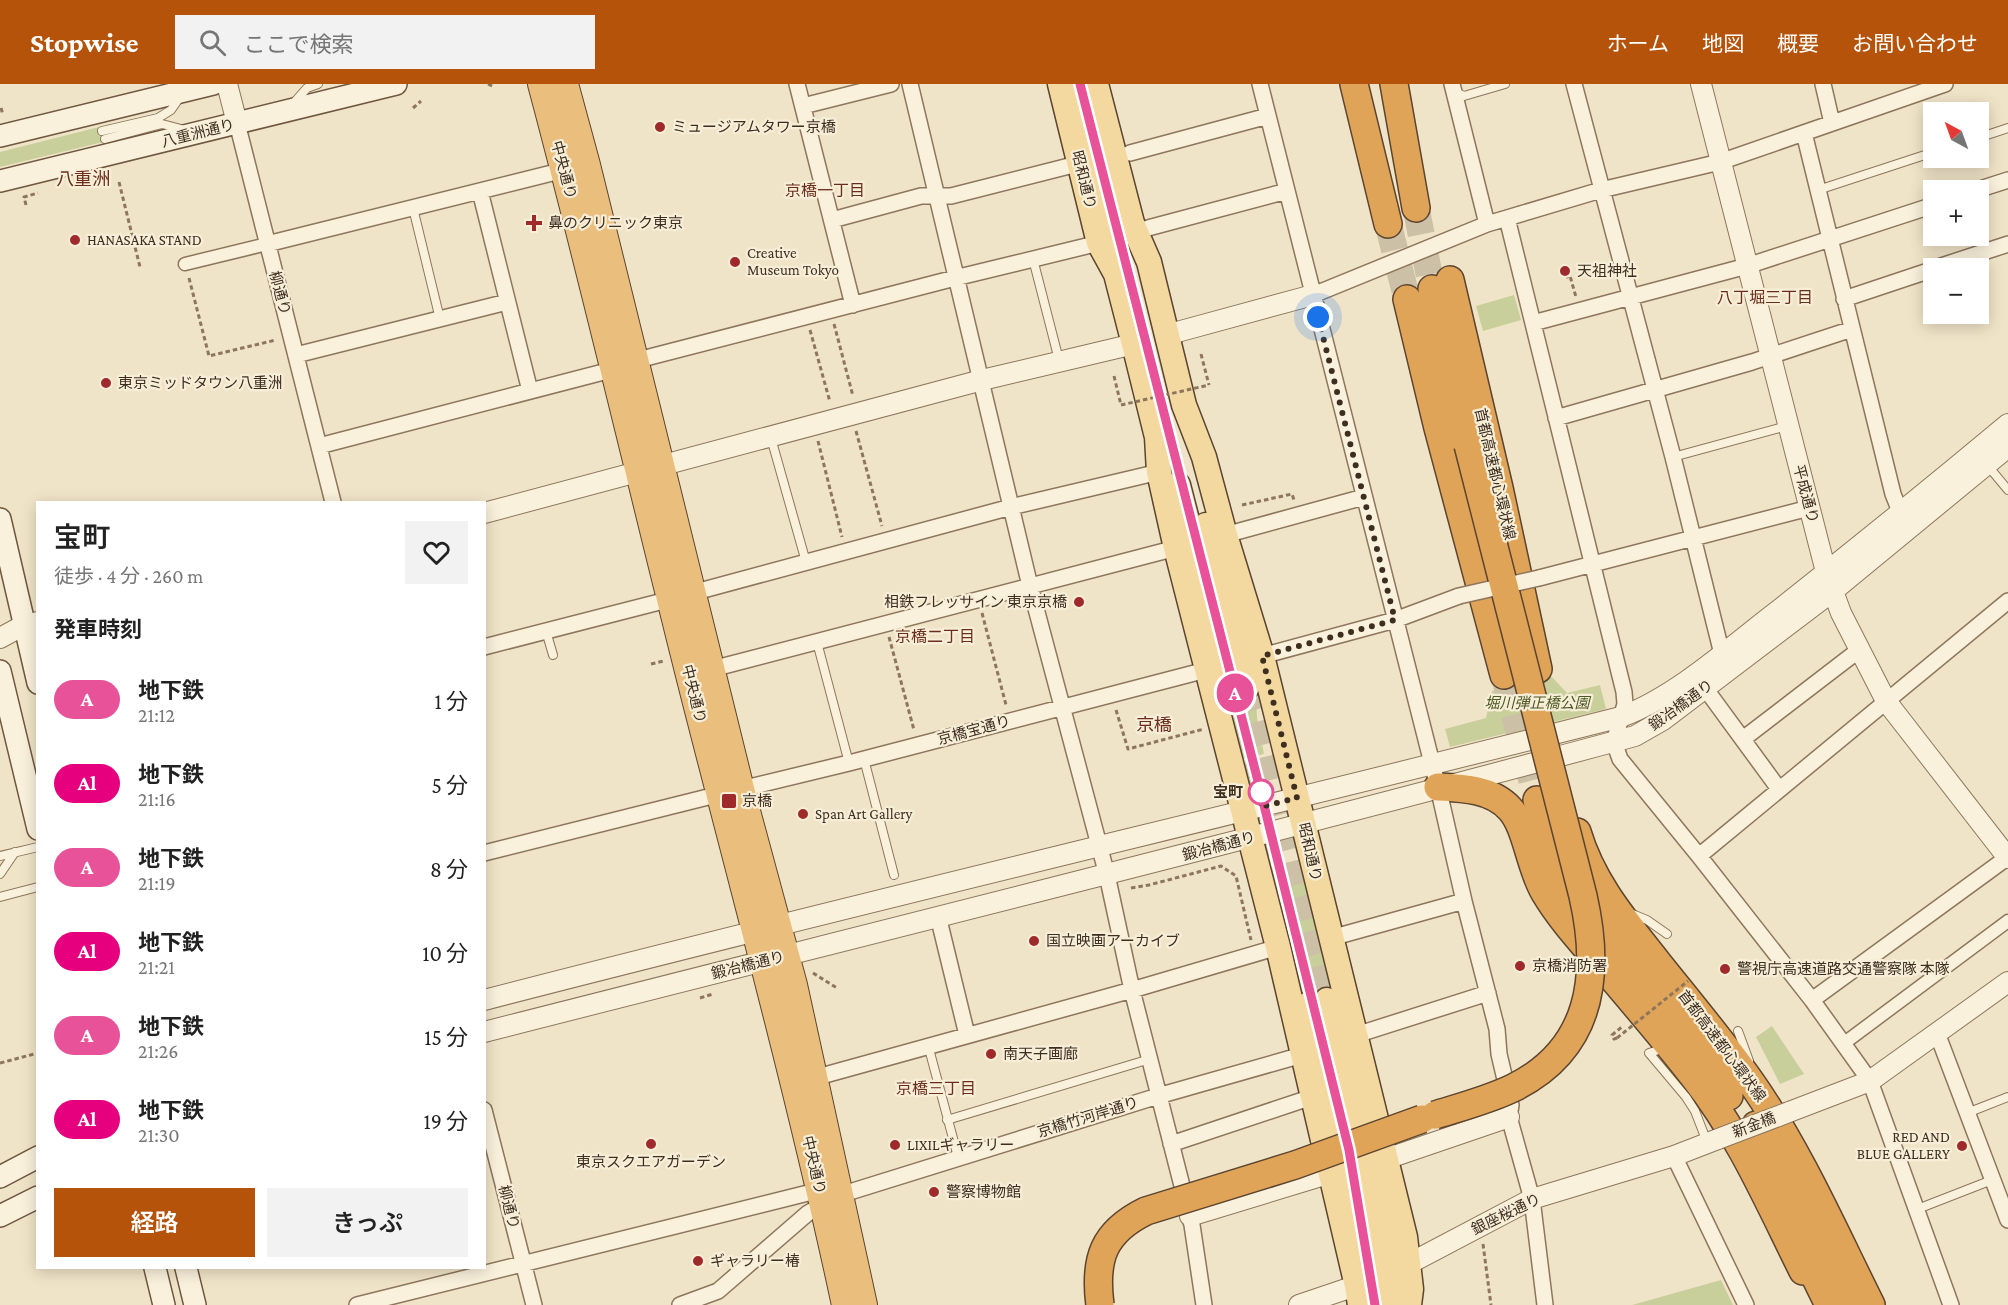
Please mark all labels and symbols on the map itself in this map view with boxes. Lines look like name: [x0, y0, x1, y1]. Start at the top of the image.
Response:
north arrow: [1923, 102, 1989, 168]
street label: 八重洲通り: [159, 115, 236, 150]
place label: ミュージアムタワー京橋: [672, 119, 836, 135]
marker: ミュージアムタワー京橋: [653, 120, 667, 134]
street label: 中央通り: [549, 139, 579, 201]
street label: 昭和通り: [1069, 149, 1099, 211]
district label: 八重洲: [56, 169, 110, 189]
district label: 京橋一丁目: [785, 182, 865, 199]
marker: 鼻のクリニック東京: [525, 214, 543, 232]
place label: 鼻のクリニック東京: [548, 215, 683, 231]
place label: HANASAKA STAND: [87, 232, 202, 248]
marker: HANASAKA STAND: [68, 233, 82, 247]
place label: Creative Museum Tokyo: [747, 245, 839, 279]
marker: Creative Museum Tokyo: [728, 255, 742, 269]
place label: 天祖神社: [1577, 263, 1637, 279]
marker: 天祖神社: [1558, 264, 1572, 278]
street label: 柳通り: [266, 269, 294, 317]
district label: 八丁堀三丁目: [1717, 289, 1813, 306]
your location: [1303, 302, 1333, 332]
place label: 東京ミッドタウン八重洲: [118, 374, 283, 391]
marker: 東京ミッドタウン八重洲: [99, 376, 113, 390]
street label: 首都高速都心環状線: [1472, 406, 1519, 542]
street label: 平成通り: [1791, 463, 1821, 525]
place label: 相鉄フレッサイン 東京京橋: [884, 594, 1067, 610]
marker: 相鉄フレッサイン 東京京橋: [1072, 595, 1086, 609]
district label: 京橋二丁目: [895, 628, 975, 645]
street label: 中央通り: [679, 663, 709, 725]
line badge: A: [1216, 674, 1254, 712]
street label: 鍛冶橋通り: [1646, 676, 1716, 734]
park label: 堀川弾正橋公園: [1484, 695, 1591, 711]
street label: 京橋宝通り: [936, 713, 1012, 747]
district label: 京橋: [1136, 715, 1172, 735]
marker: 宝町: [1248, 779, 1274, 805]
place label: 宝町: [1213, 784, 1243, 800]
marker: 京橋: [720, 792, 738, 810]
place label: 京橋: [742, 793, 772, 809]
place label: Span Art Gallery: [815, 806, 913, 823]
marker: Span Art Gallery: [796, 807, 810, 821]
street label: 昭和通り: [1295, 821, 1325, 883]
street label: 鍛冶橋通り: [1181, 829, 1257, 863]
place label: 国立映画アーカイブ: [1046, 933, 1180, 949]
marker: 国立映画アーカイブ: [1027, 934, 1041, 948]
street label: 鍛冶橋通り: [710, 948, 786, 982]
place label: 京橋消防署: [1532, 958, 1607, 974]
marker: 京橋消防署: [1513, 959, 1527, 973]
place label: 警視庁高速道路交通警察隊 本隊: [1737, 961, 1950, 977]
marker: 警視庁高速道路交通警察隊 本隊: [1718, 962, 1732, 976]
street label: 首都高速都心環状線: [1675, 987, 1770, 1105]
place label: 南天子画廊: [1003, 1046, 1078, 1062]
marker: 南天子画廊: [984, 1047, 998, 1061]
district label: 京橋三丁目: [896, 1080, 976, 1097]
street label: 京橋竹河岸通り: [1035, 1094, 1141, 1140]
street label: 新金橋: [1730, 1109, 1778, 1141]
place label: RED AND BLUE GALLERY: [1857, 1129, 1950, 1162]
street label: 中央通り: [799, 1134, 829, 1196]
marker: 東京スクエアガーデン: [644, 1137, 658, 1151]
place label: LIXILギャラリー: [907, 1137, 1015, 1153]
marker: LIXILギャラリー: [888, 1138, 902, 1152]
marker: RED AND BLUE GALLERY: [1955, 1139, 1969, 1153]
place label: 東京スクエアガーデン: [576, 1154, 726, 1170]
street label: 柳通り: [496, 1183, 522, 1231]
place label: 警察博物館: [946, 1183, 1021, 1200]
marker: 警察博物館: [927, 1185, 941, 1199]
street label: 銀座桜通り: [1469, 1190, 1543, 1238]
place label: ギャラリー椿: [710, 1253, 800, 1269]
marker: ギャラリー椿: [691, 1254, 705, 1268]

